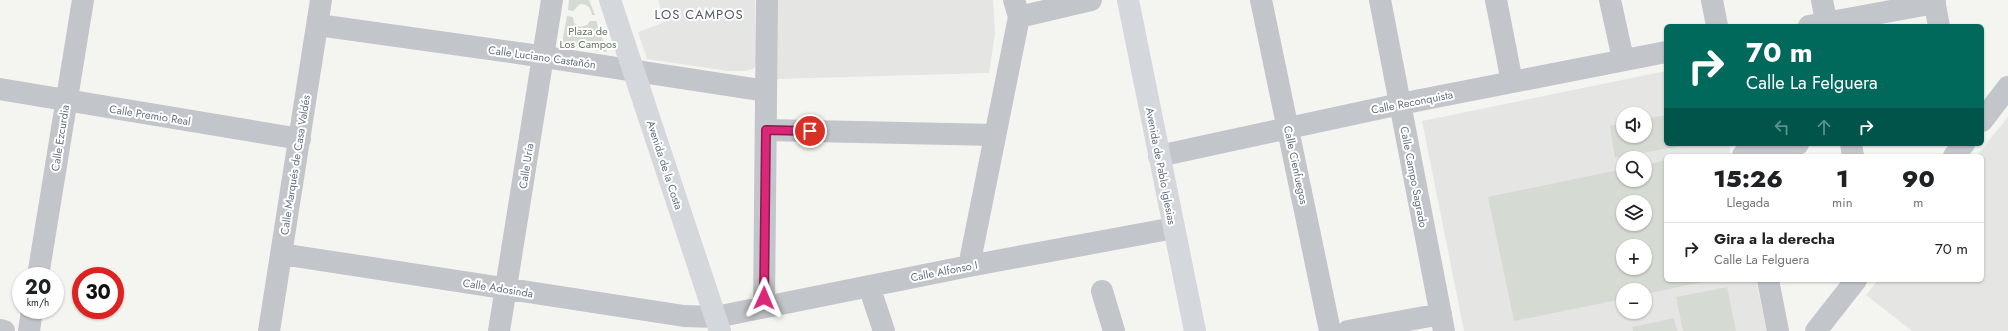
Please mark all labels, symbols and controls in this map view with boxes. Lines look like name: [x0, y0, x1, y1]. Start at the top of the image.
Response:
district label: LOS CAMPOS: [654, 5, 744, 24]
park label: Plaza de Los Campos: [560, 23, 617, 52]
text: 70 m: [1746, 32, 1813, 73]
icon: right: [1680, 40, 1732, 92]
street label: Calle Luciano Castañón: [487, 42, 597, 72]
text: Calle La Felguera: [1746, 70, 1878, 96]
street label: Calle Reconquista: [1370, 86, 1454, 118]
street label: Calle Marqués de Casa Valdés: [276, 93, 314, 236]
street label: Calle Premio Real: [108, 101, 192, 129]
street label: Calle Ezcurdia: [47, 104, 73, 172]
street label: Avenida de Pablo Iglesias: [1142, 106, 1180, 227]
map controls: [1616, 107, 1652, 319]
button: sound: [1616, 107, 1652, 143]
pin: [793, 114, 827, 148]
icon: left: [1771, 116, 1793, 138]
icon: ahead: [1813, 116, 1835, 138]
icon: right: [1855, 116, 1877, 138]
street label: Avenida de la Costa: [643, 118, 687, 212]
icon: arrive: [799, 120, 821, 142]
street label: Calle Cienfuegos: [1280, 124, 1312, 206]
street label: Calle Campo Sagrado: [1396, 125, 1432, 229]
street label: Calle Uría: [515, 142, 537, 190]
button: search: [1616, 151, 1652, 187]
text: 15:26: [1713, 161, 1783, 196]
text: 1: [1836, 161, 1849, 196]
text: 90: [1902, 161, 1935, 196]
text: Llegada: [1727, 193, 1769, 212]
text: min: [1832, 193, 1852, 212]
text: m: [1913, 193, 1923, 212]
button: layers: [1616, 195, 1652, 231]
text: Gira a la derecha: [1714, 228, 1835, 250]
icon: right: [1680, 238, 1702, 260]
text: 70 m: [1935, 238, 1968, 260]
button: +: [1616, 239, 1652, 275]
text: Calle La Felguera: [1714, 250, 1809, 269]
street label: Calle Alfonso I: [909, 257, 979, 285]
speed limit sign: 30: [72, 267, 124, 319]
text: 20: [25, 273, 51, 302]
street label: Calle Adosinda: [462, 275, 534, 301]
position arrow: [743, 277, 785, 319]
button: −: [1616, 283, 1652, 319]
text: km/h: [27, 295, 49, 310]

